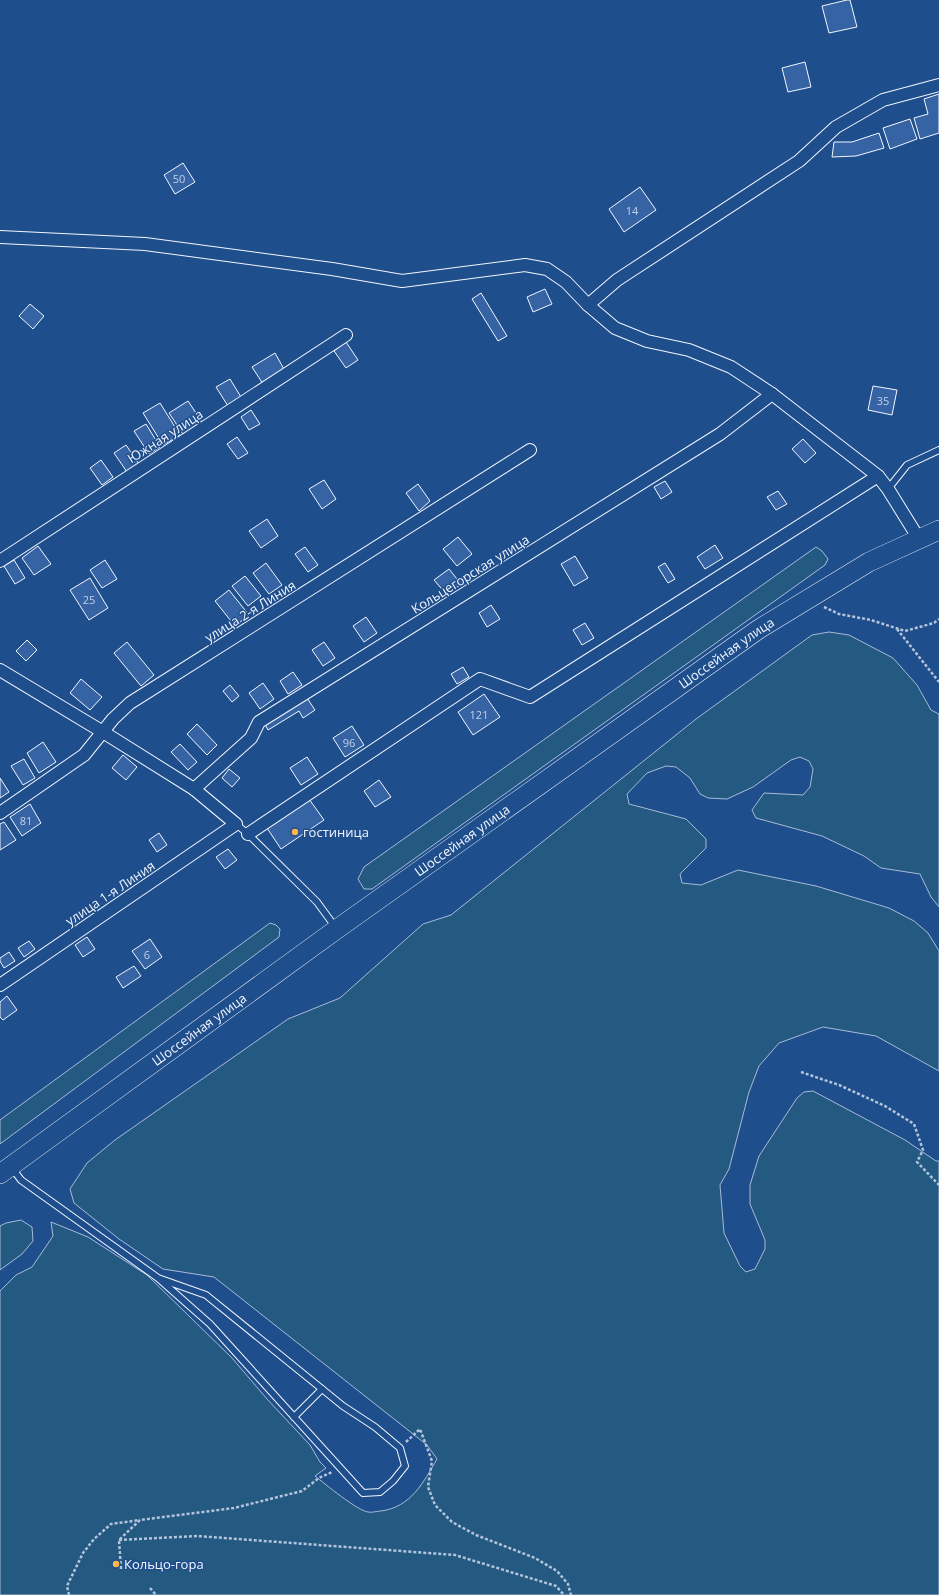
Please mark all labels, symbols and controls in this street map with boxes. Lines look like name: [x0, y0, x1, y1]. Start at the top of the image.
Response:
house number: 50: [173, 171, 185, 186]
house number: 14: [626, 203, 639, 218]
house number: 35: [877, 393, 889, 408]
street label: Южная улица: [124, 405, 206, 467]
street label: Кольцегорская улица: [408, 530, 532, 618]
street label: улица 2-я Линия: [201, 576, 299, 646]
house number: 25: [83, 592, 95, 607]
street label: Шоссейная улица: [675, 613, 777, 692]
house number: 121: [470, 707, 488, 722]
house number: 96: [343, 735, 355, 750]
street label: Шоссейная улица: [411, 800, 513, 880]
house number: 81: [20, 813, 32, 828]
place label: гостиница: [303, 823, 369, 841]
marker: гостиница: [290, 827, 300, 837]
street label: улица 1-я Линия: [62, 856, 158, 930]
house number: 6: [144, 947, 150, 962]
street label: Шоссейная улица: [148, 989, 250, 1070]
place label: Кольцо-гора: [124, 1555, 204, 1573]
marker: Кольцо-гора: [111, 1559, 121, 1569]

